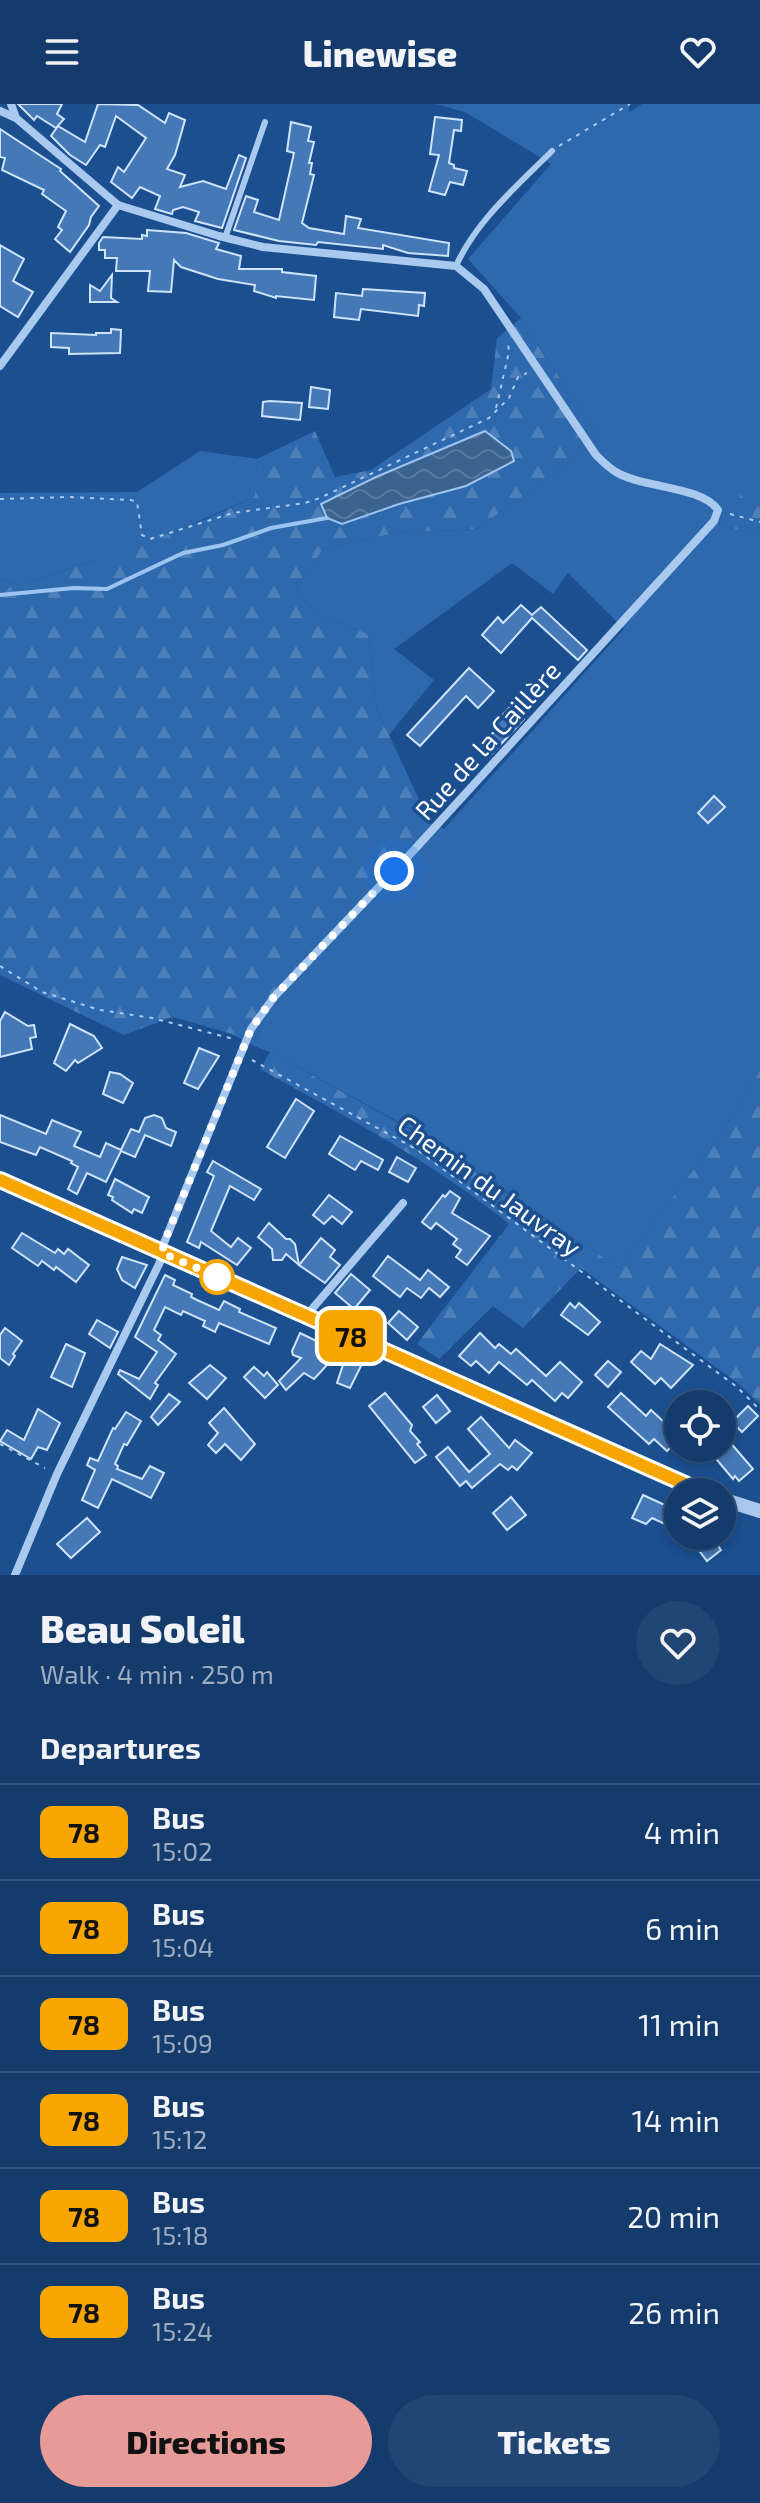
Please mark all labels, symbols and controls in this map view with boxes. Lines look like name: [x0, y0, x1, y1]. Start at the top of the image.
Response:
icon: menu: [40, 30, 84, 74]
icon: heart: [676, 30, 720, 74]
text: Linewise: [303, 31, 457, 74]
street label: Rue de la Caillère: [408, 655, 566, 825]
your location: [374, 851, 414, 891]
street label: Chemin du Jauvray: [392, 1108, 588, 1262]
unlabelled marker: [200, 1260, 234, 1294]
line badge: 78: [315, 1310, 387, 1362]
text: 78: [335, 1319, 367, 1353]
map controls: [664, 1390, 736, 1550]
button: locate: [664, 1390, 736, 1462]
button: layers: [664, 1478, 736, 1550]
button: heart: [636, 1601, 720, 1685]
text: Beau Soleil: [40, 1605, 245, 1651]
text: Walk · 4 min · 250 m: [40, 1658, 274, 1689]
text: Departures: [40, 1729, 201, 1765]
text: Bus: [152, 1799, 205, 1835]
text: 4 min: [644, 1814, 720, 1850]
text: 78: [68, 1815, 100, 1849]
text: 15:02: [152, 1835, 213, 1866]
text: Bus: [152, 1895, 205, 1931]
text: 6 min: [645, 1910, 720, 1946]
text: 78: [68, 1911, 100, 1945]
text: 15:04: [152, 1931, 214, 1962]
text: Bus: [152, 1991, 205, 2027]
text: 11 min: [638, 2006, 720, 2042]
text: 78: [68, 2007, 100, 2041]
text: 15:09: [152, 2027, 213, 2058]
text: Bus: [152, 2087, 205, 2123]
text: 14 min: [632, 2102, 720, 2138]
text: 78: [68, 2103, 100, 2137]
text: 15:12: [152, 2123, 207, 2154]
text: Bus: [152, 2183, 205, 2219]
text: 20 min: [627, 2198, 720, 2234]
text: 78: [68, 2199, 100, 2233]
text: 15:18: [152, 2219, 209, 2250]
text: Bus: [152, 2279, 205, 2315]
text: 26 min: [628, 2294, 720, 2330]
text: 78: [68, 2295, 100, 2329]
text: 15:24: [152, 2315, 213, 2346]
button: Directions: [40, 2395, 372, 2487]
button: Tickets: [388, 2395, 720, 2487]

